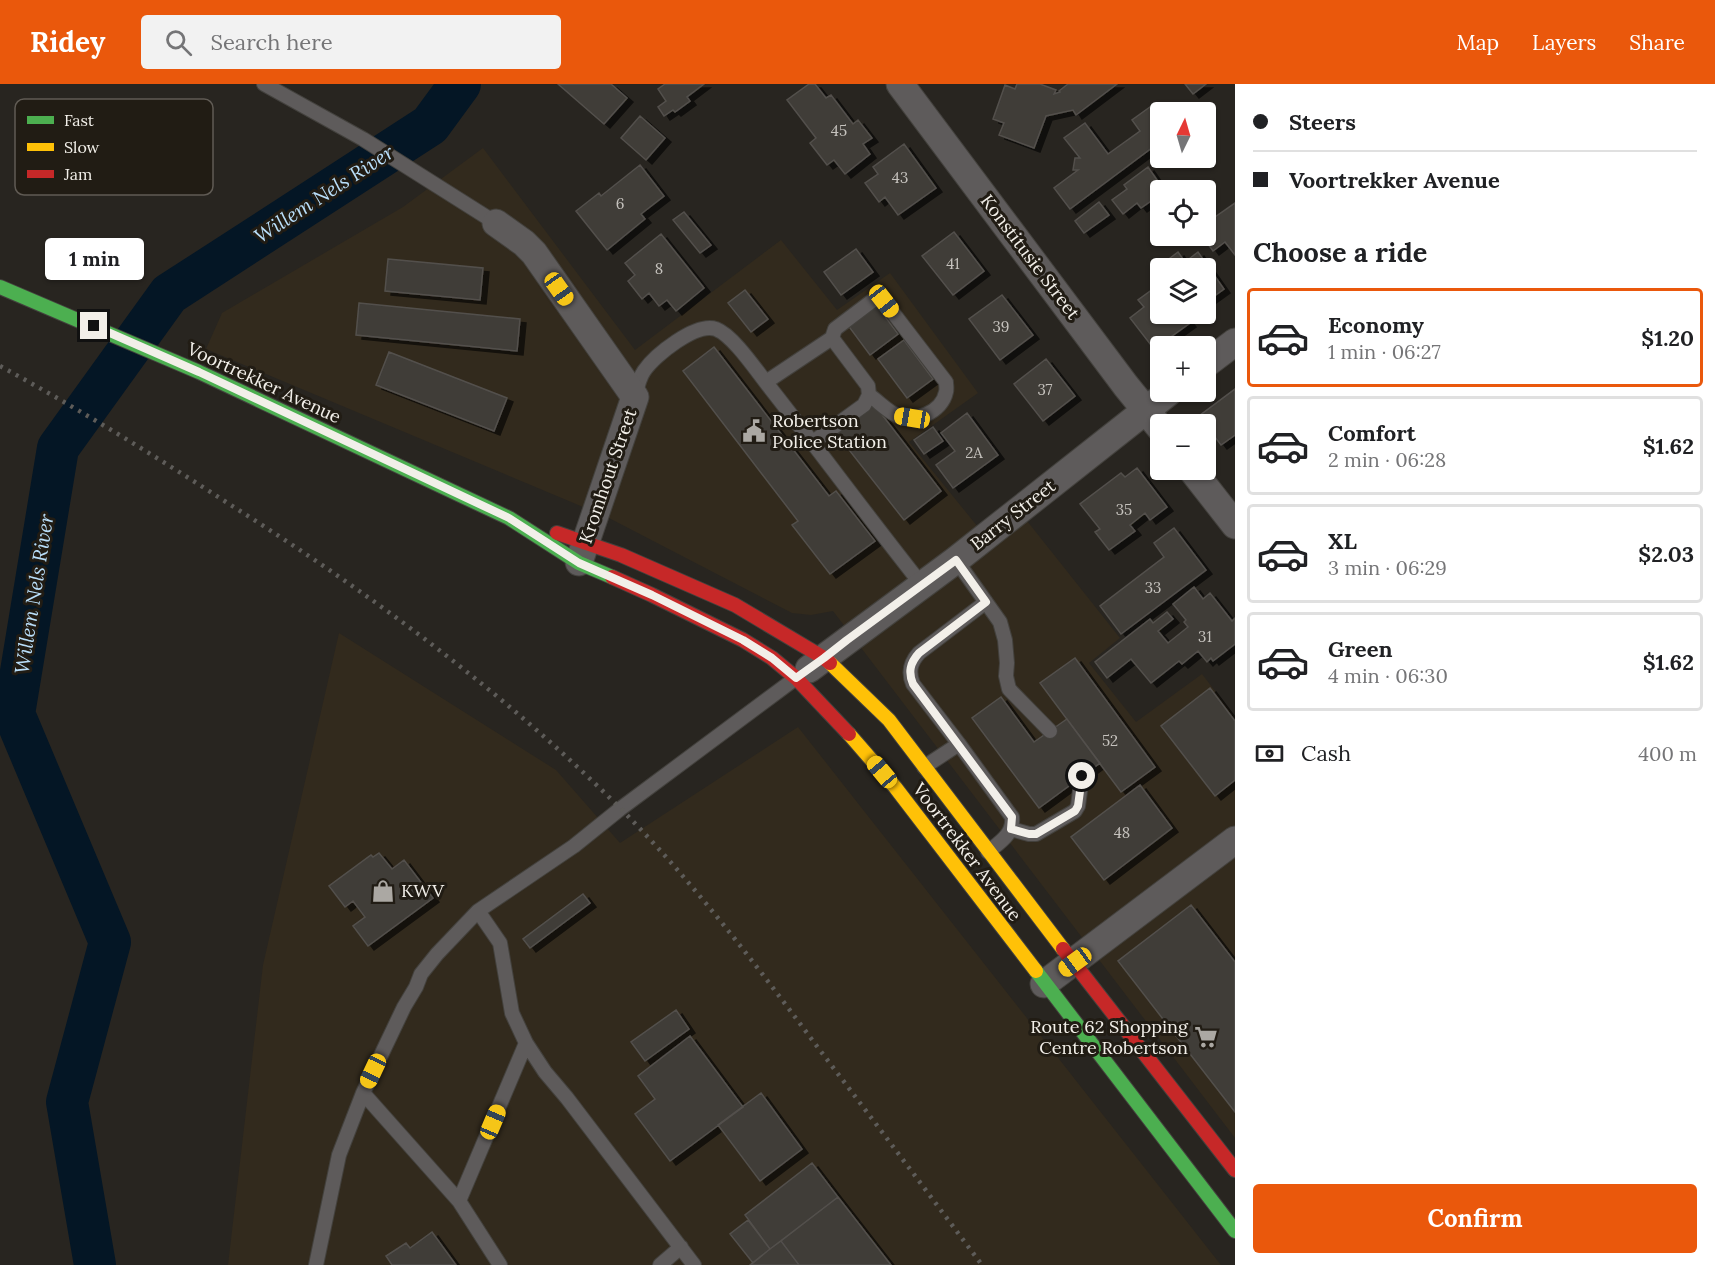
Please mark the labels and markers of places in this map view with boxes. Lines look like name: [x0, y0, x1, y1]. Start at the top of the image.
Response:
place label: Robertson Police Station: [772, 409, 887, 453]
public building icon: Robertson Police Station: [741, 418, 767, 444]
shop icon: KWV: [370, 878, 396, 904]
place label: KWV: [401, 879, 445, 902]
place label: Route 62 Shopping Centre Robertson: [1030, 1015, 1189, 1059]
supermarket icon: Route 62 Shopping Centre Robertson: [1193, 1024, 1219, 1050]

